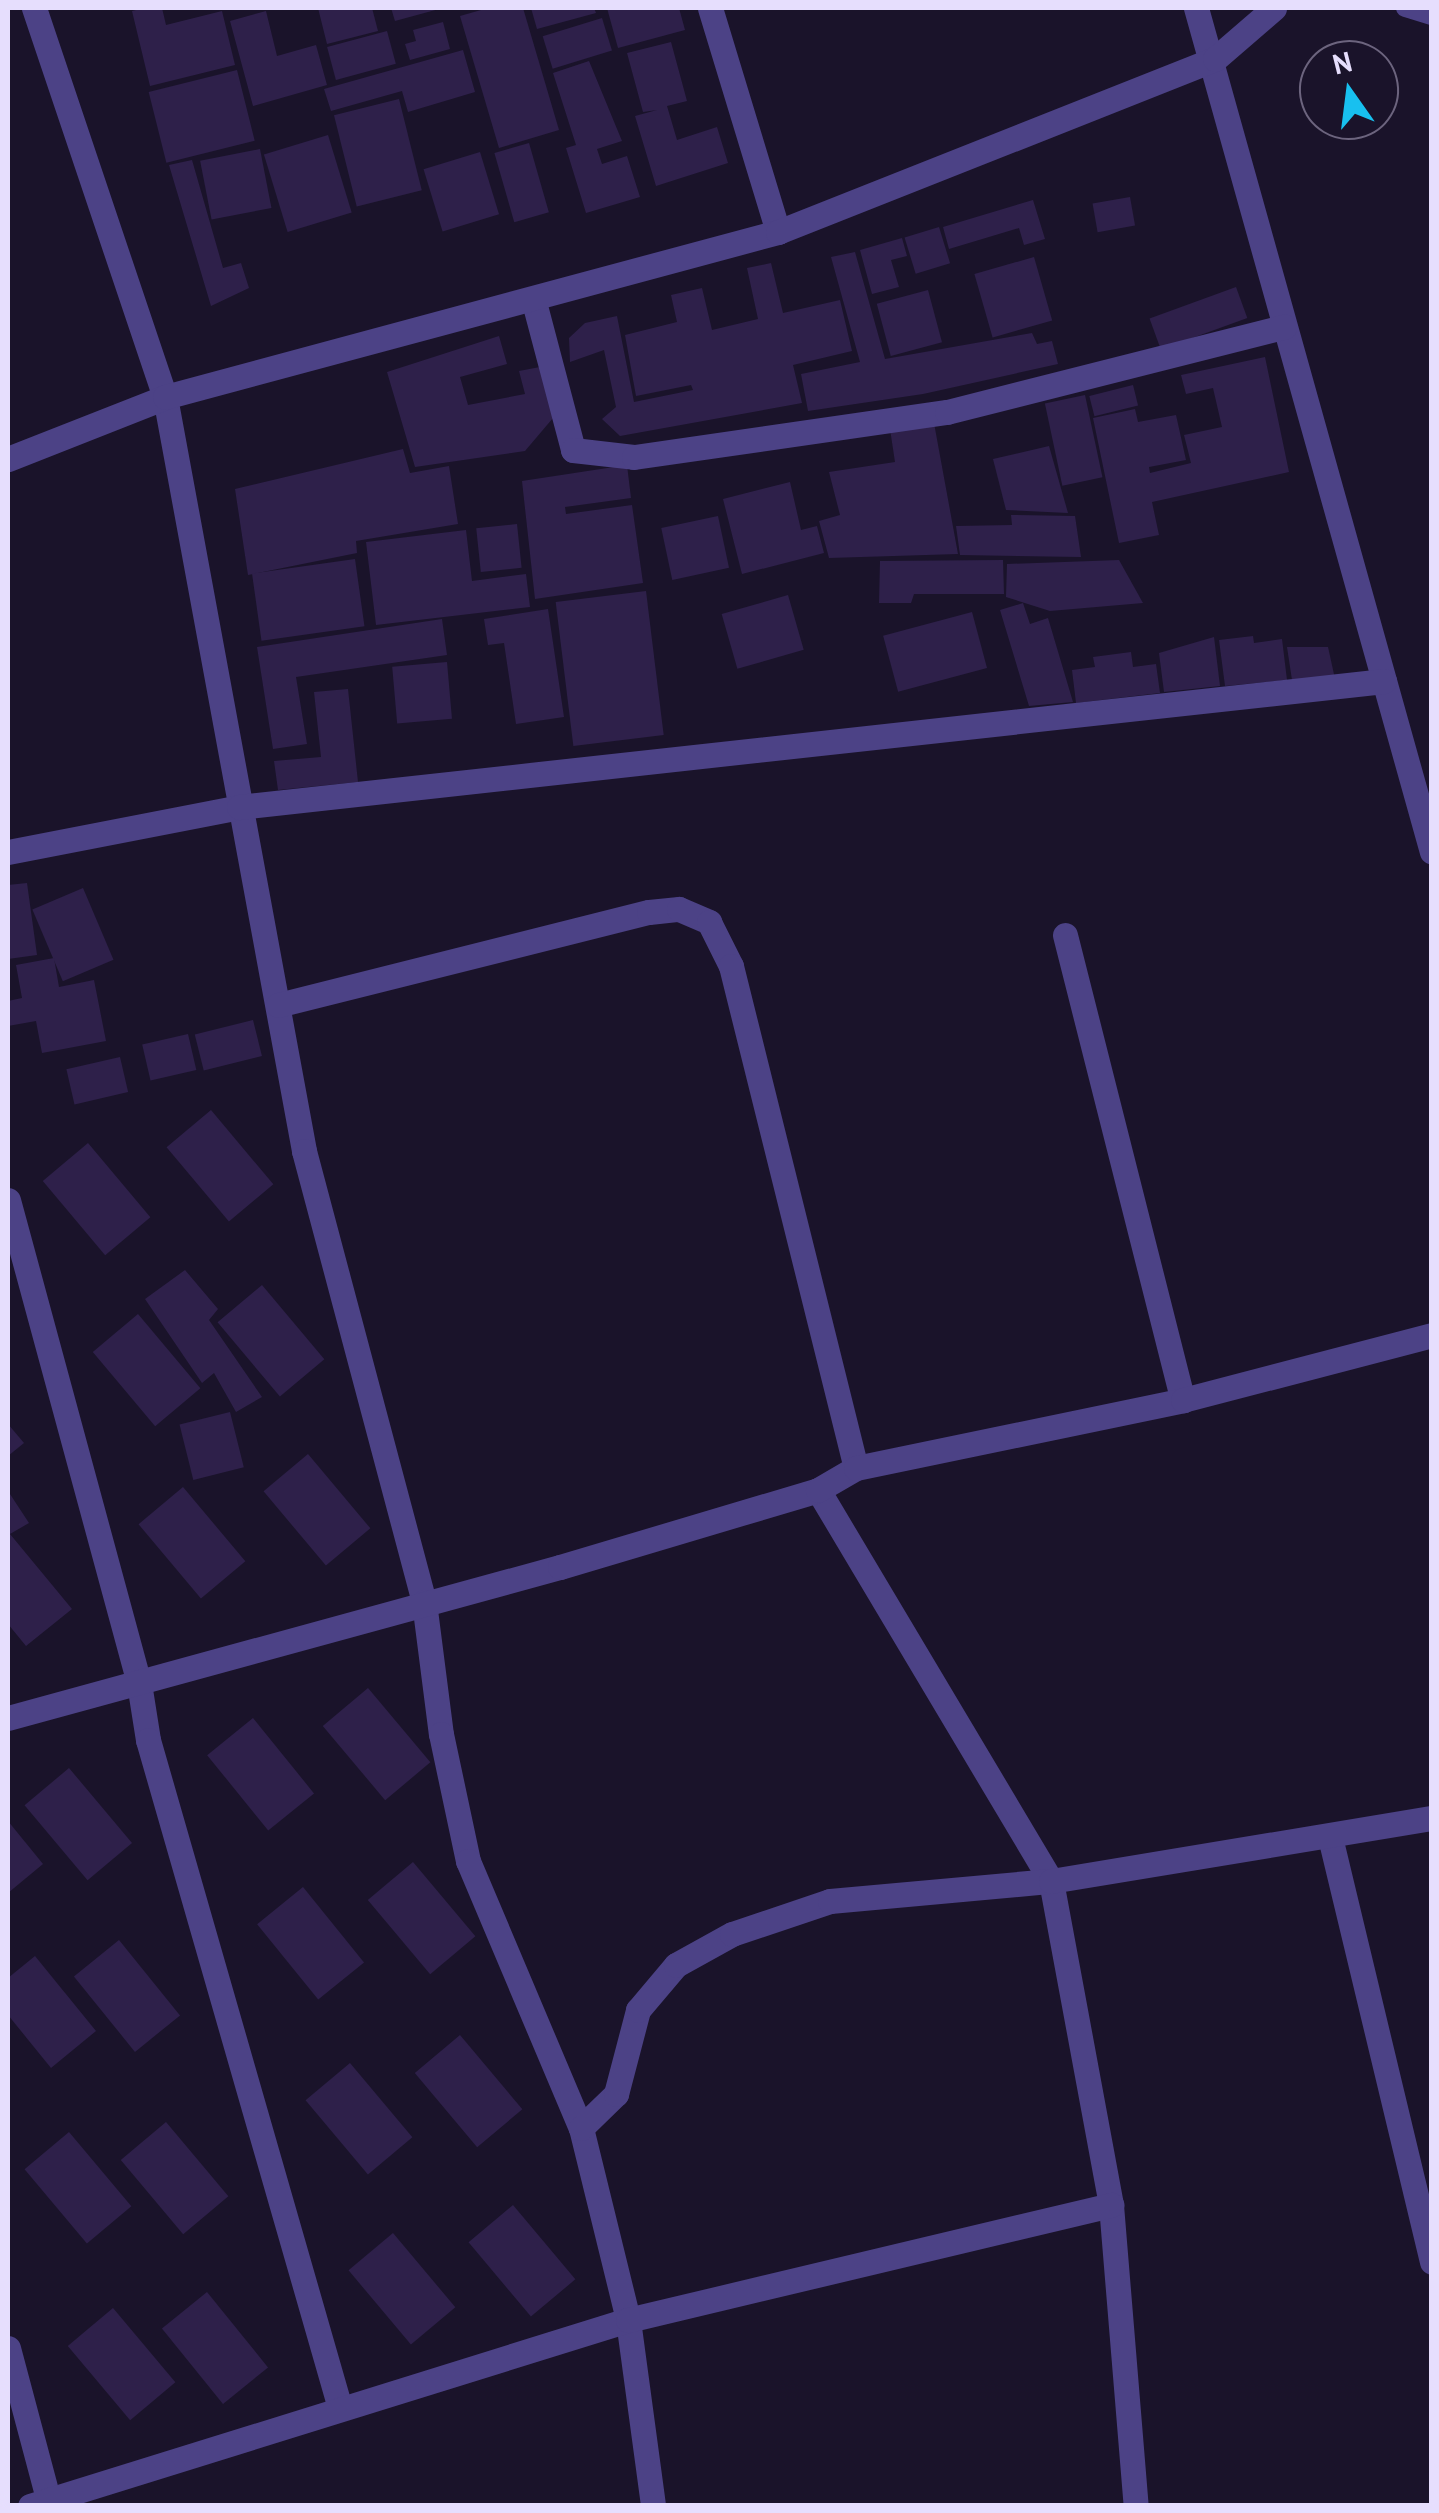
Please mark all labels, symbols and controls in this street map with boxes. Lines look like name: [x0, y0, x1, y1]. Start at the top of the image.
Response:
north arrow: [1299, 40, 1399, 140]
text: N: [1329, 42, 1356, 83]

